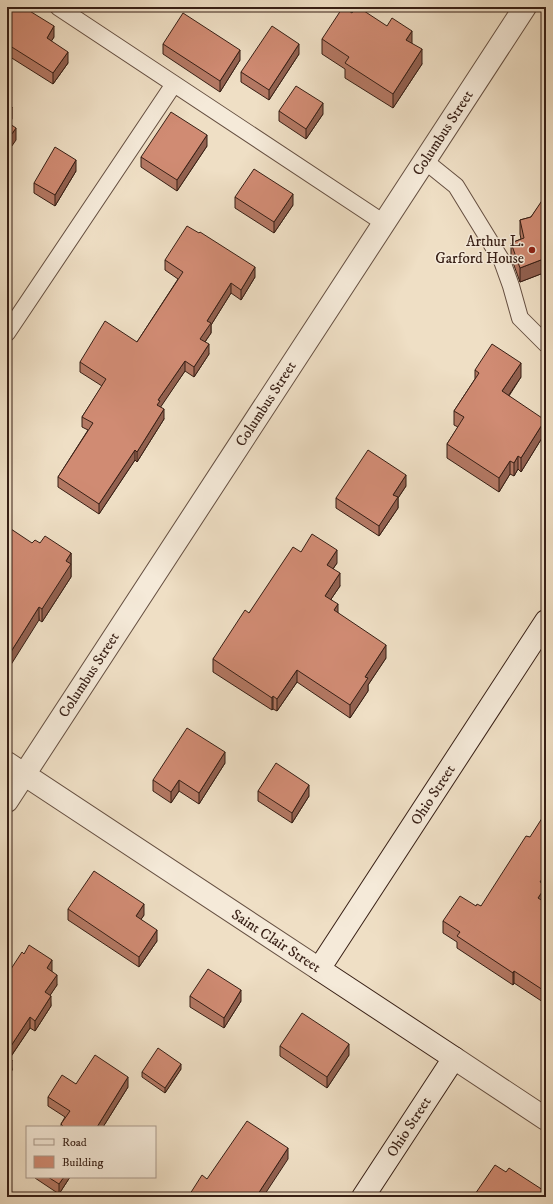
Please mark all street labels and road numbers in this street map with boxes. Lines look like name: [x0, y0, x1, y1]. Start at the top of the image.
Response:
street label: Columbus Street: [408, 87, 478, 179]
street label: Columbus Street: [231, 358, 301, 450]
street label: Columbus Street: [54, 629, 124, 721]
street label: Ohio Street: [406, 761, 460, 829]
street label: Saint Clair Street: [228, 905, 324, 977]
street label: Ohio Street: [382, 1093, 436, 1161]

